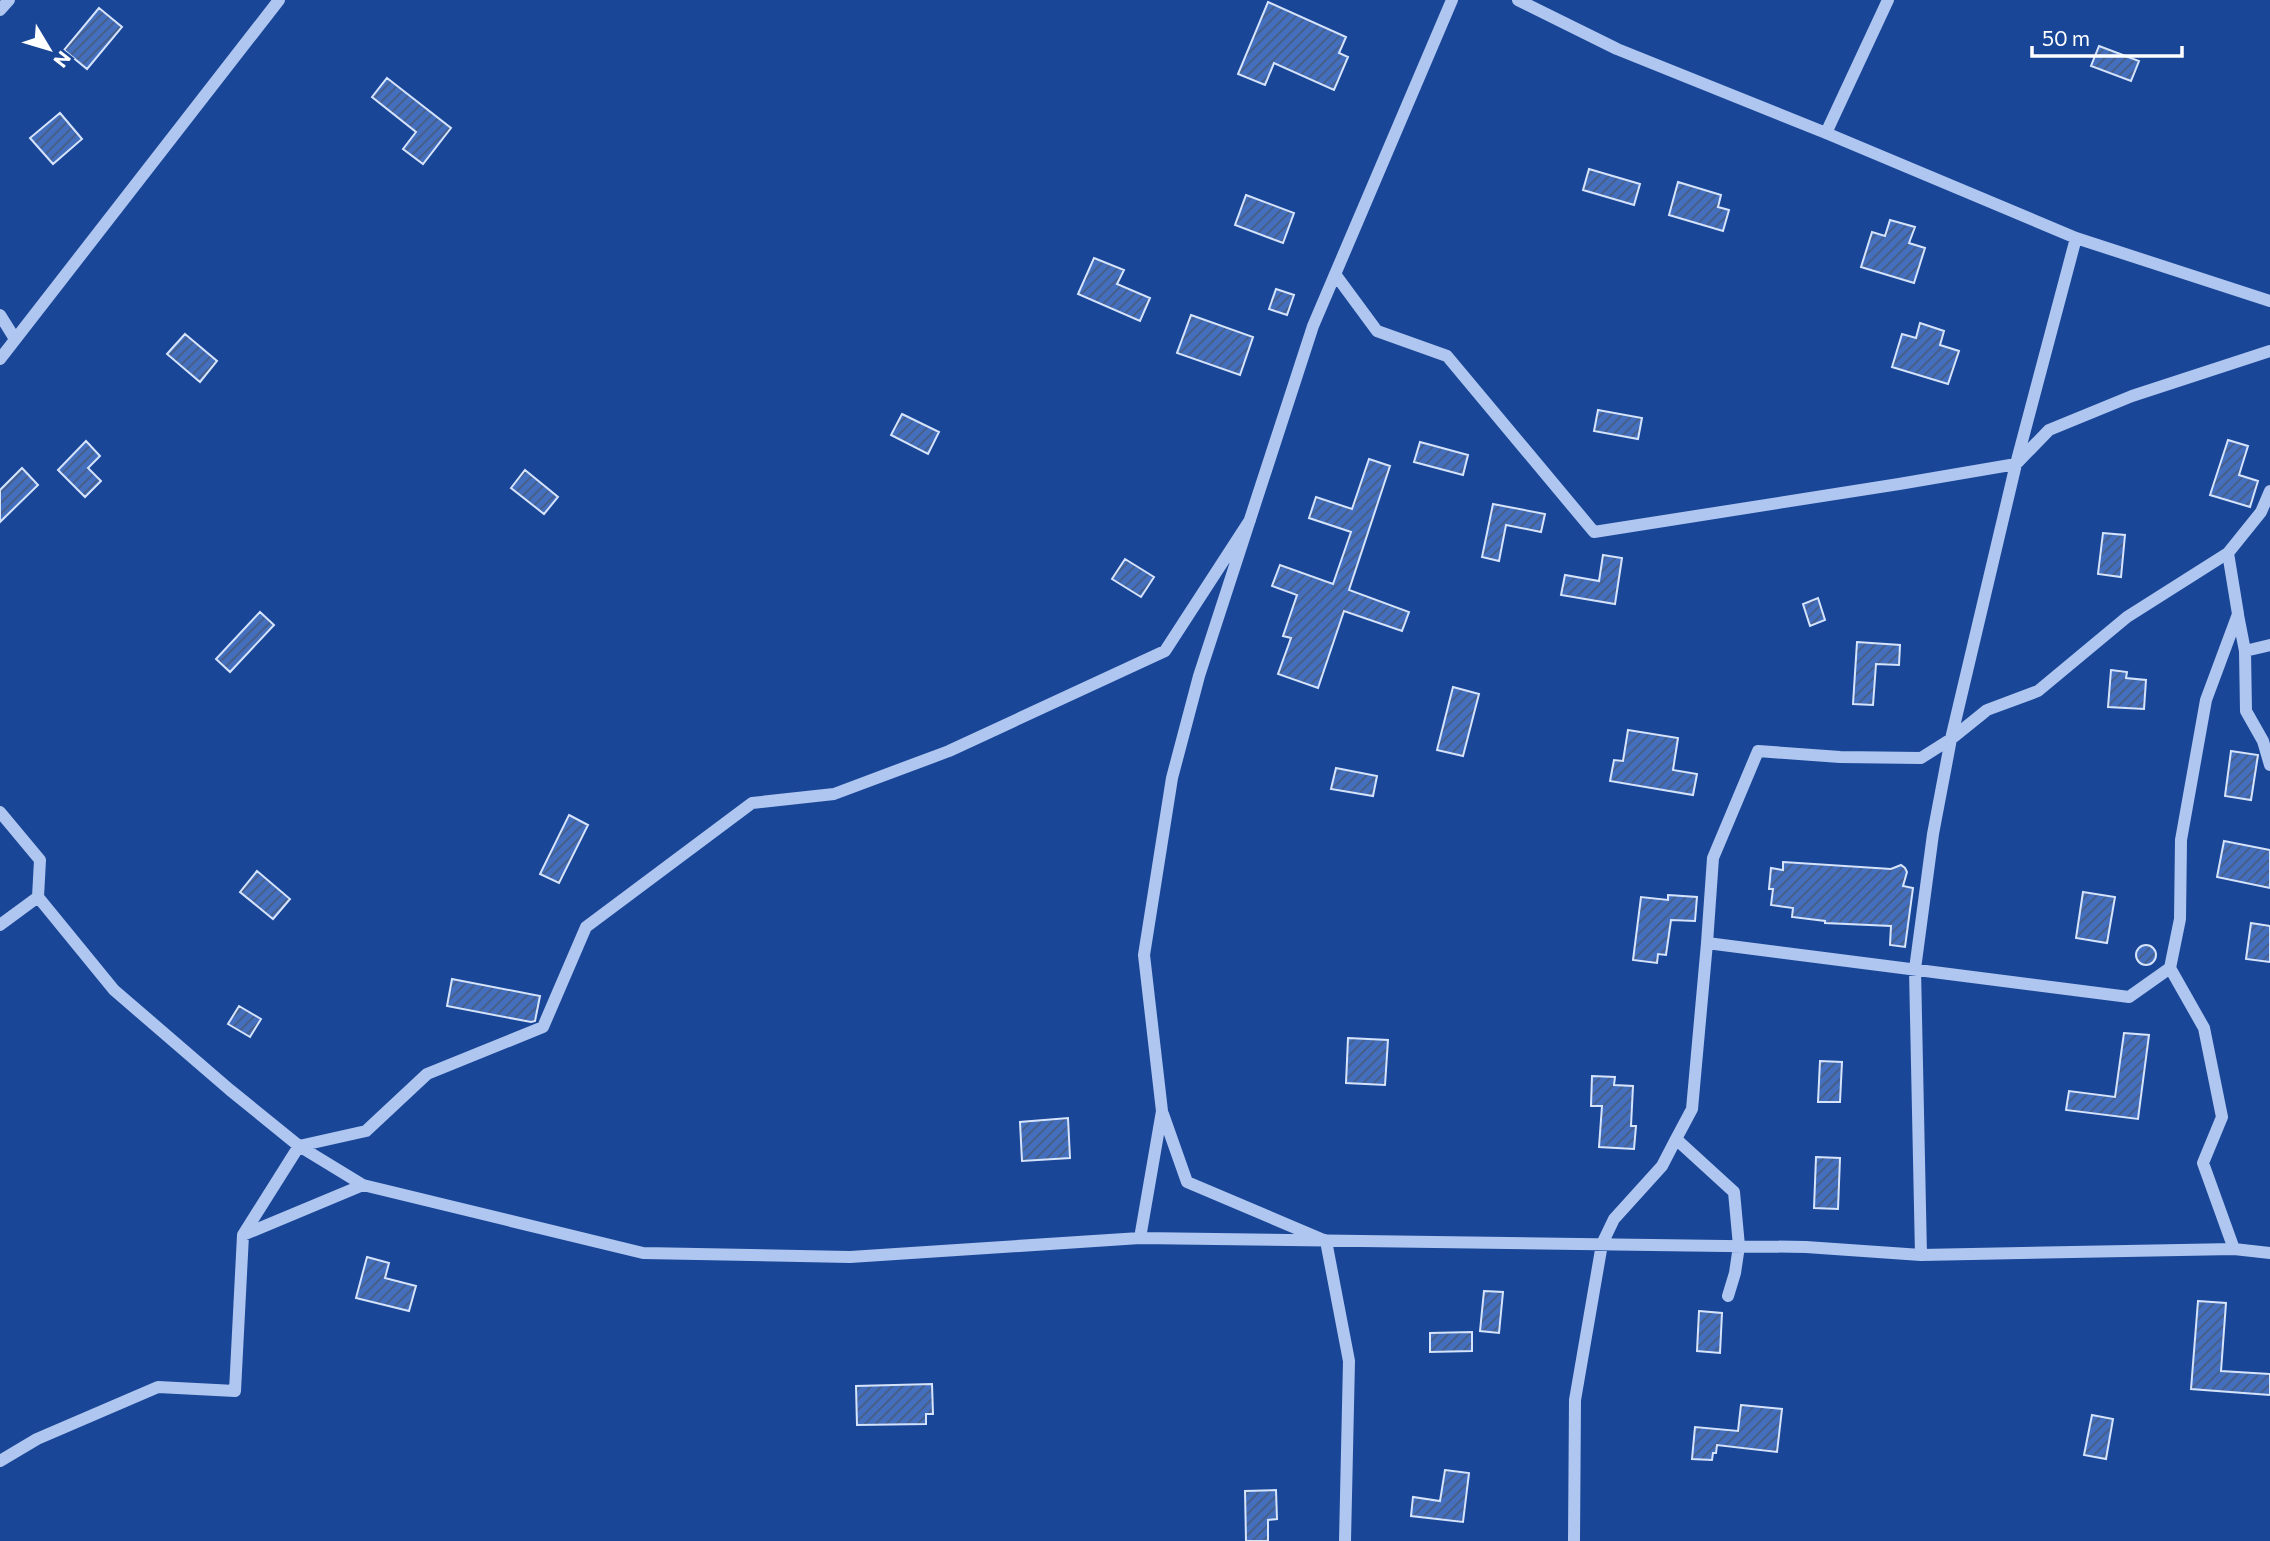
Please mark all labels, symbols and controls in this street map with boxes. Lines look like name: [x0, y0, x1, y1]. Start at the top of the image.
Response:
north arrow: [14, 14, 84, 84]
scale bar: [2032, 14, 2182, 58]
text: 50 m: [2042, 25, 2090, 50]
text: N: [49, 47, 76, 72]

